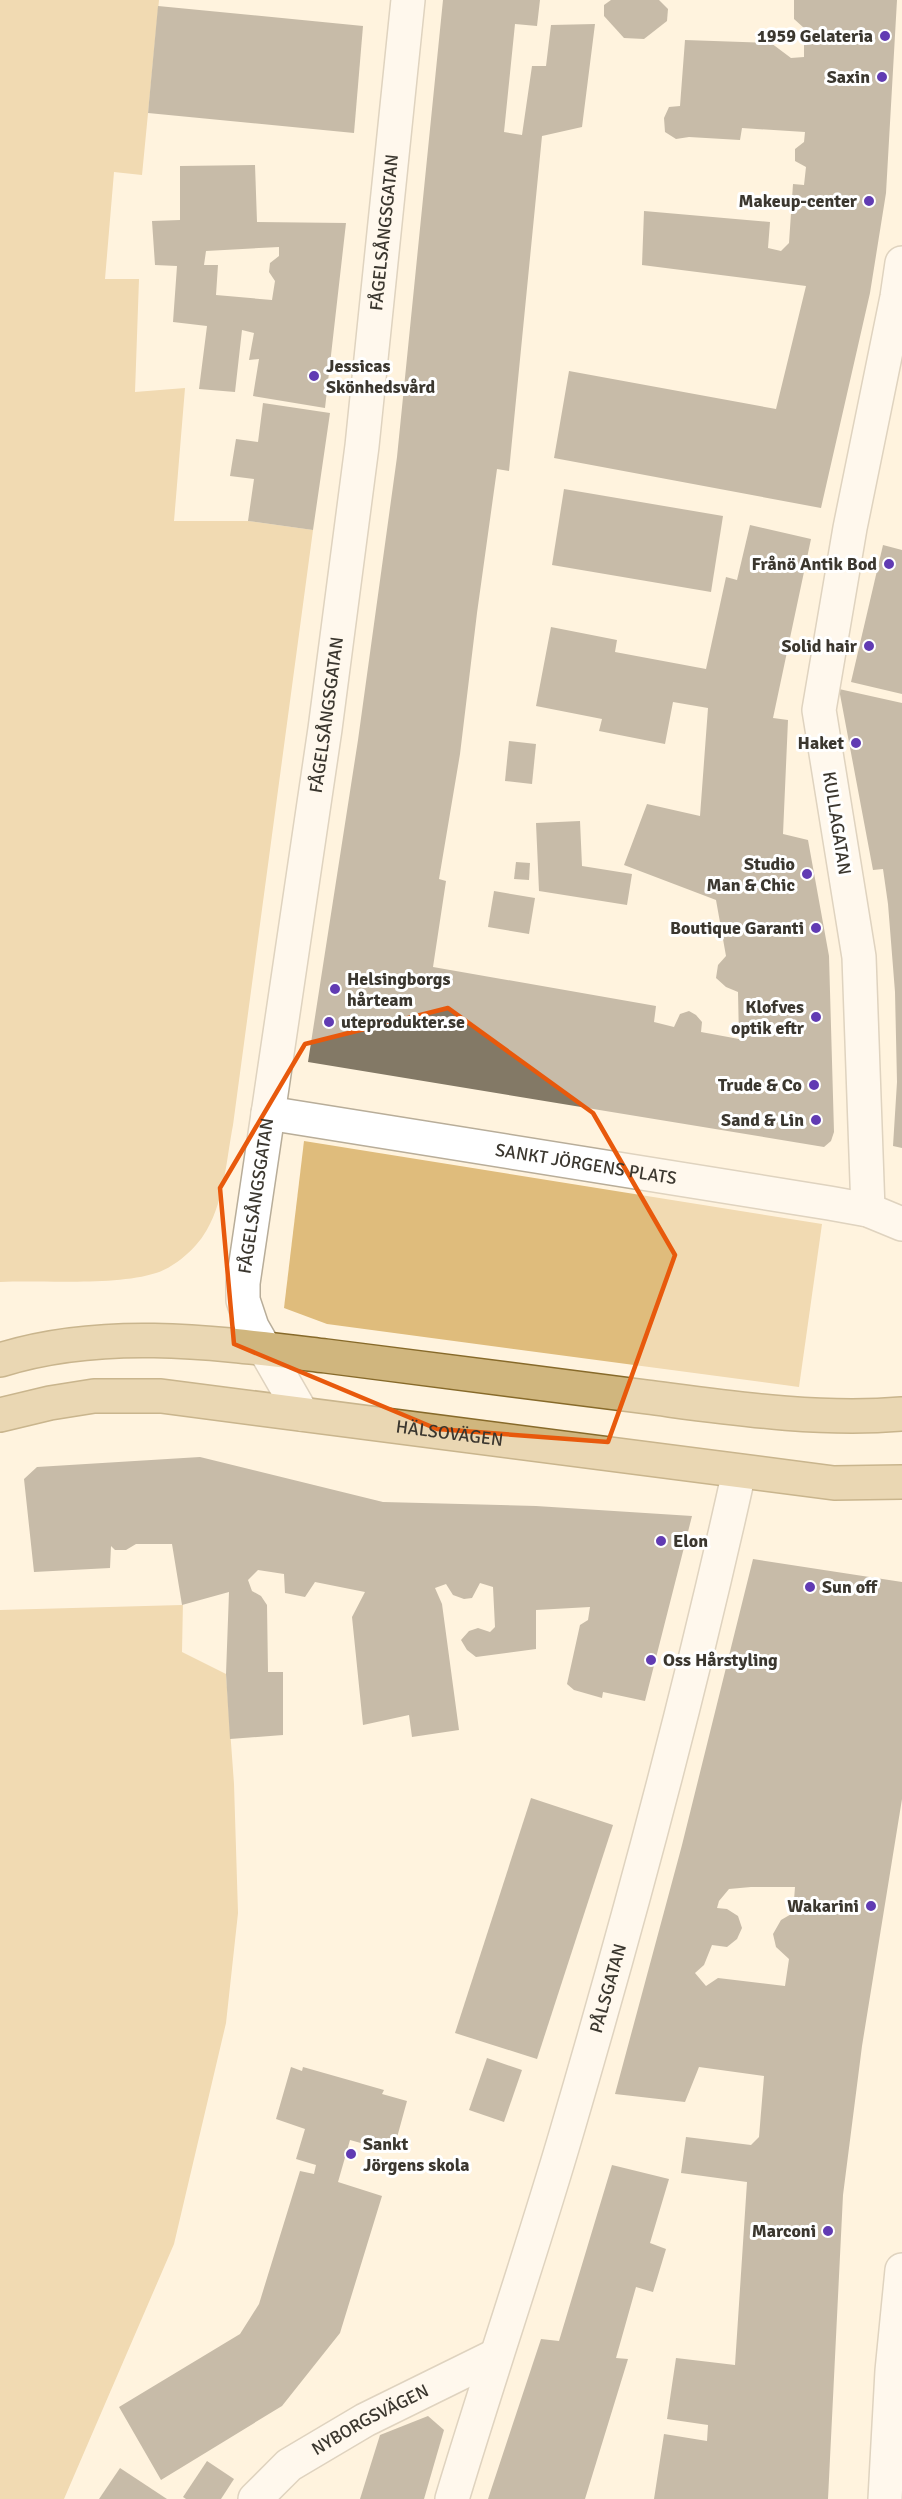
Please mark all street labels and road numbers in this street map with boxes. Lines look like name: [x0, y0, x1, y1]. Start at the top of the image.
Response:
street label: FÅGELSÅNGSGATAN: [365, 153, 403, 312]
street label: FÅGELSÅNGSGATAN: [305, 636, 348, 794]
street label: KULLAGATAN: [818, 770, 856, 876]
street label: FÅGELSÅNGSGATAN: [234, 1116, 278, 1275]
street label: SANKT JÖRGENS PLATS: [494, 1139, 678, 1189]
street label: HÄLSOVÄGEN: [395, 1415, 505, 1451]
street label: PÅLSGATAN: [585, 1941, 631, 2036]
street label: NYBORGSVÄGEN: [308, 2379, 432, 2460]

